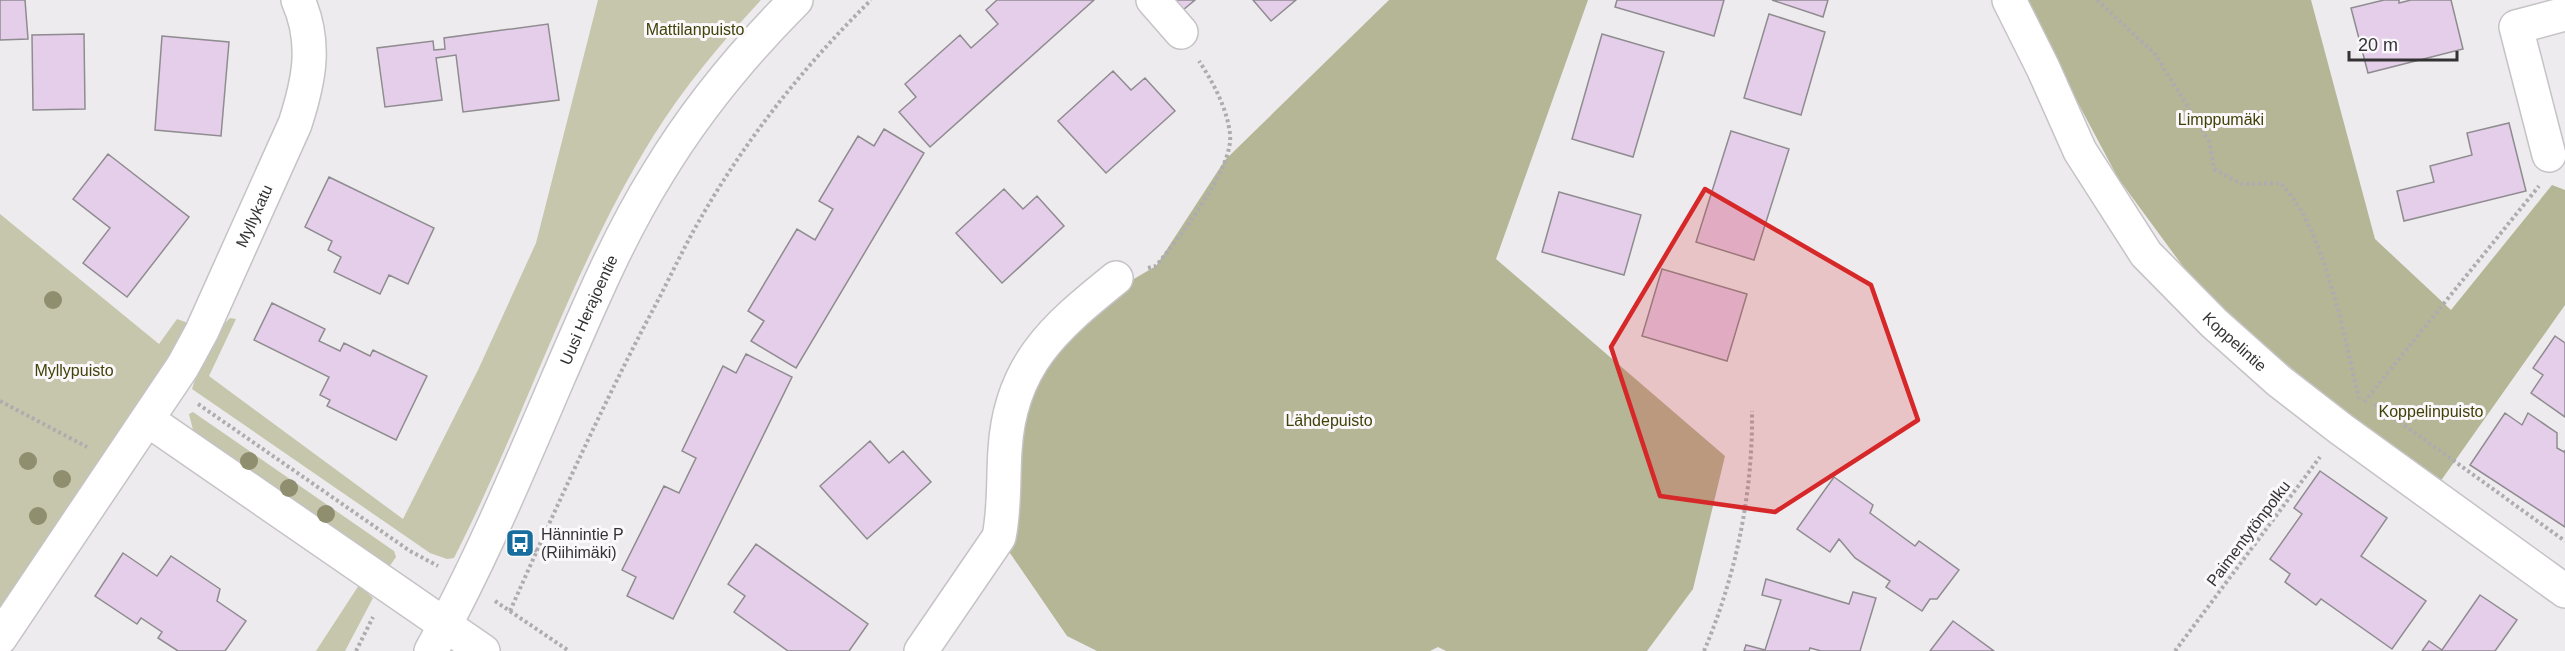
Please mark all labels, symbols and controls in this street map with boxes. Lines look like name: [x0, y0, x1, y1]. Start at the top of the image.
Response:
park label: Mattilanpuisto: [646, 21, 744, 38]
scale bar: [2349, 24, 2457, 62]
text: 20 m: [2358, 35, 2398, 55]
park label: Limppumäki: [2178, 111, 2264, 128]
street label: Myllykatu: [233, 182, 276, 250]
street label: Uusi Herajoentie: [557, 252, 621, 367]
street label: Koppelintie: [2199, 309, 2270, 375]
park label: Myllypuisto: [34, 362, 114, 379]
park label: Koppelinpuisto: [2379, 403, 2484, 420]
park label: Lähdepuisto: [1285, 412, 1373, 429]
street label: Paimentytönpolku: [2203, 477, 2293, 589]
place label: Hännintie P (Riihimäki): [541, 526, 624, 561]
bus stop icon: Hännintie P (Riihimäki): [504, 527, 536, 559]

